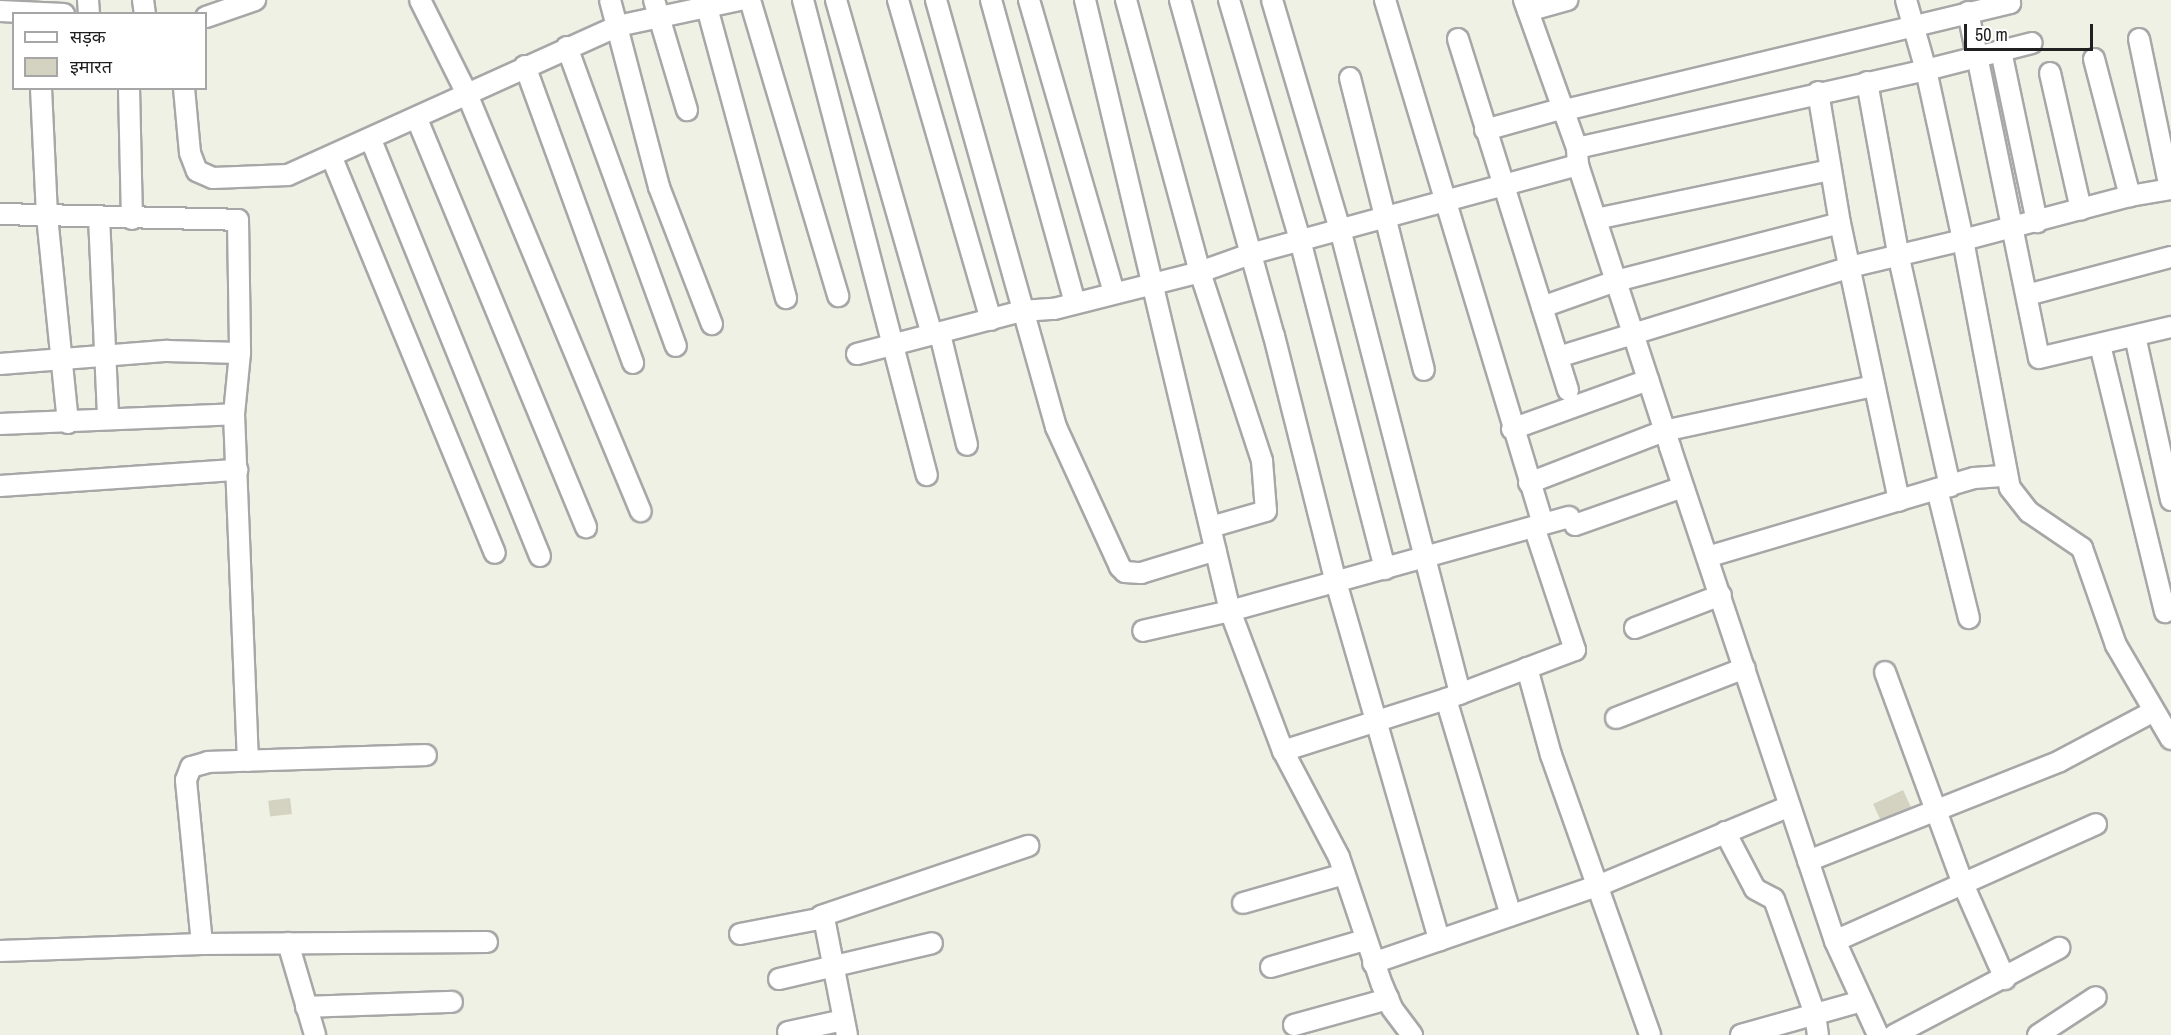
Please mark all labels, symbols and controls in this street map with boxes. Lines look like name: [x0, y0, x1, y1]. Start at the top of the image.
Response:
legend: [12, 12, 207, 90]
scale bar: [1967, 12, 2096, 50]
text: 50 m: [1975, 22, 2008, 47]
text: सड़क: [70, 24, 106, 49]
text: इमारत: [70, 54, 112, 79]

